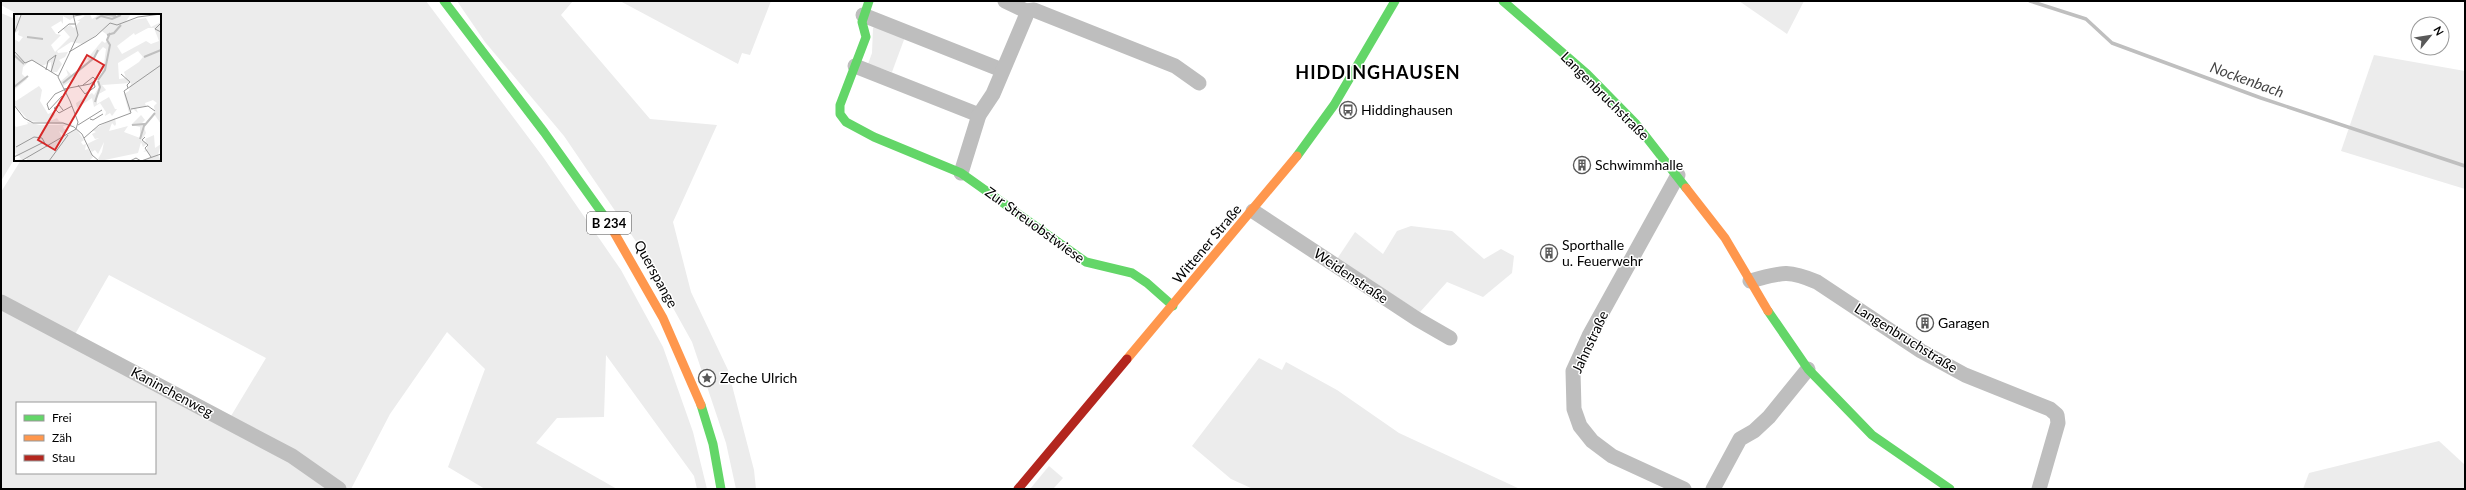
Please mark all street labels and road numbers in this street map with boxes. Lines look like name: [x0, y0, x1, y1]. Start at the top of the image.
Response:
street label: Langenbruchstraße: [1558, 48, 1653, 143]
street label: Zur Streuobstwiese: [982, 183, 1088, 266]
street label: Wittener Straße: [1169, 201, 1245, 287]
road number: B 234: [587, 212, 631, 234]
street label: Querspange: [631, 237, 682, 310]
street label: Weidenstraße: [1311, 244, 1392, 307]
street label: Langenbruchstraße: [1852, 299, 1961, 376]
street label: Jahnstraße: [1568, 308, 1611, 376]
street label: Kaninchenweg: [128, 363, 216, 420]

